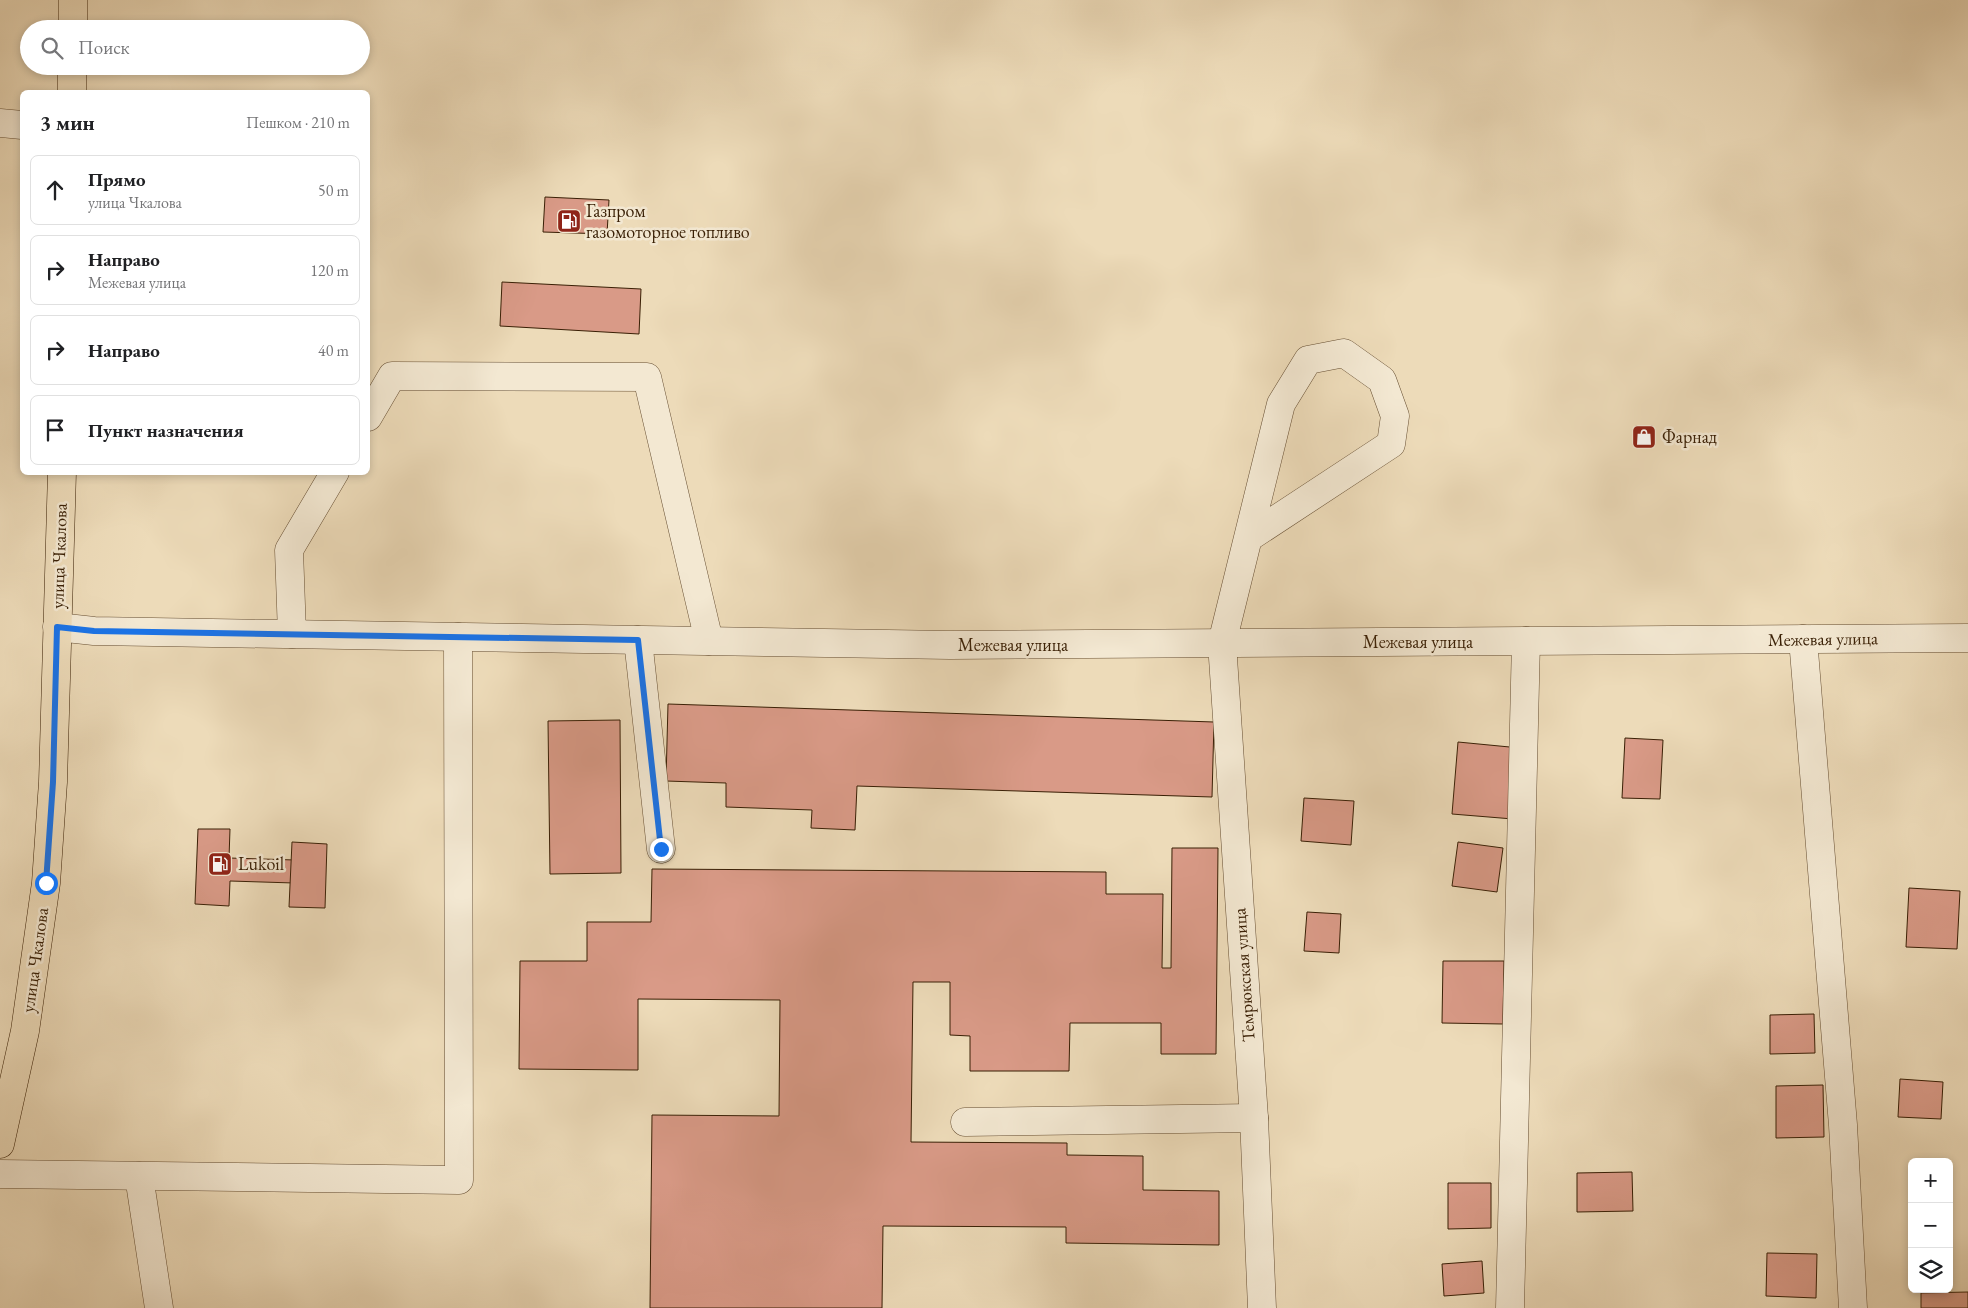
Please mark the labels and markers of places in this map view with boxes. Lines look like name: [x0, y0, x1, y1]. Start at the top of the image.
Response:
place label: Газпром газомоторное топливо: [586, 199, 750, 243]
fuel station icon: Газпром газомоторное топливо: [556, 208, 582, 234]
shop icon: Фарнад: [1631, 424, 1657, 450]
place label: Фарнад: [1662, 425, 1717, 448]
fuel station icon: Lukoil: [207, 851, 233, 877]
place label: Lukoil: [238, 852, 284, 875]

